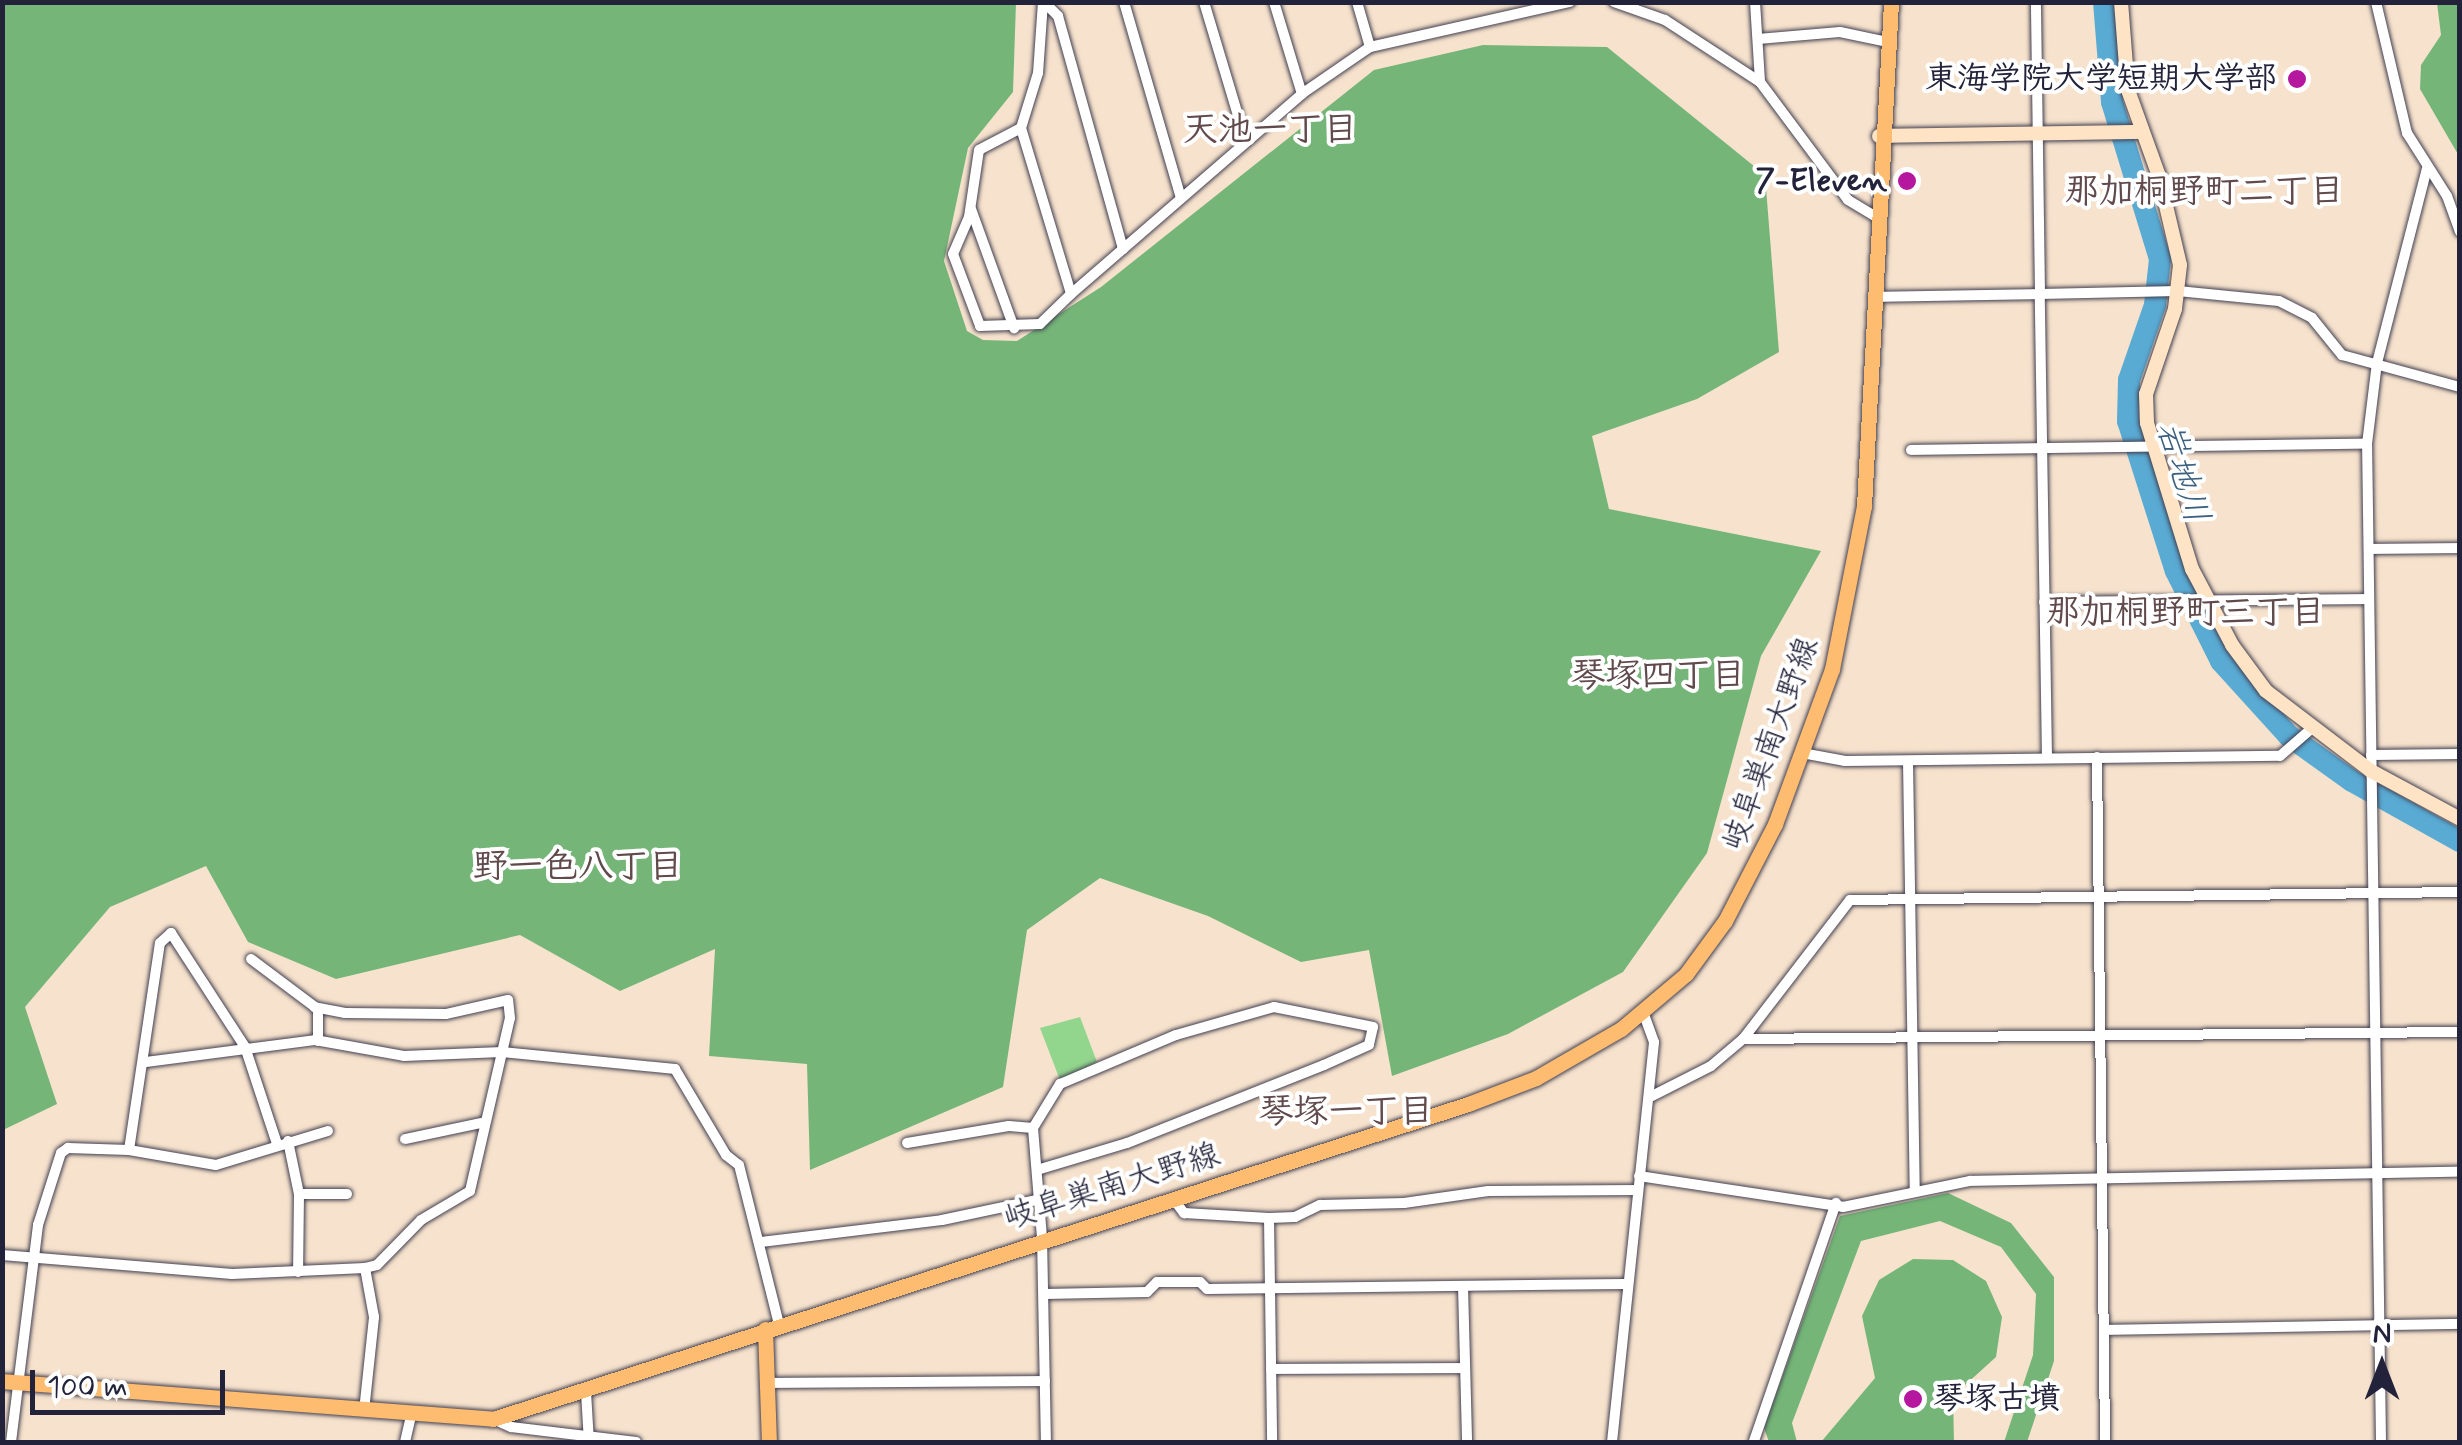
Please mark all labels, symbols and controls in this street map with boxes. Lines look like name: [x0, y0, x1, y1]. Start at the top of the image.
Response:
place label: 東海学院大学短期大学部: [1925, 60, 2277, 98]
marker: 東海学院大学短期大学部: [2286, 68, 2308, 90]
district label: 天池一丁目: [1183, 109, 1357, 151]
place label: 7-Eleven: [1755, 162, 1887, 200]
marker: 7-Eleven: [1896, 170, 1918, 192]
district label: 那加桐野町二丁目: [2064, 171, 2344, 213]
water label: 岩地川: [2147, 416, 2217, 528]
district label: 那加桐野町三丁目: [2045, 592, 2325, 634]
street label: 岐阜巣南大野線: [1715, 632, 1827, 856]
district label: 琴塚四丁目: [1571, 655, 1745, 697]
district label: 野一色八丁目: [473, 846, 683, 888]
district label: 琴塚一丁目: [1259, 1091, 1433, 1133]
street label: 岐阜巣南大野線: [999, 1136, 1225, 1238]
north arrow: [2332, 1315, 2432, 1415]
text: N: [2373, 1316, 2391, 1353]
scale bar: [35, 1350, 230, 1412]
text: 100 m: [47, 1368, 128, 1407]
place label: 琴塚古墳: [1933, 1380, 2061, 1418]
marker: 琴塚古墳: [1902, 1388, 1924, 1410]

